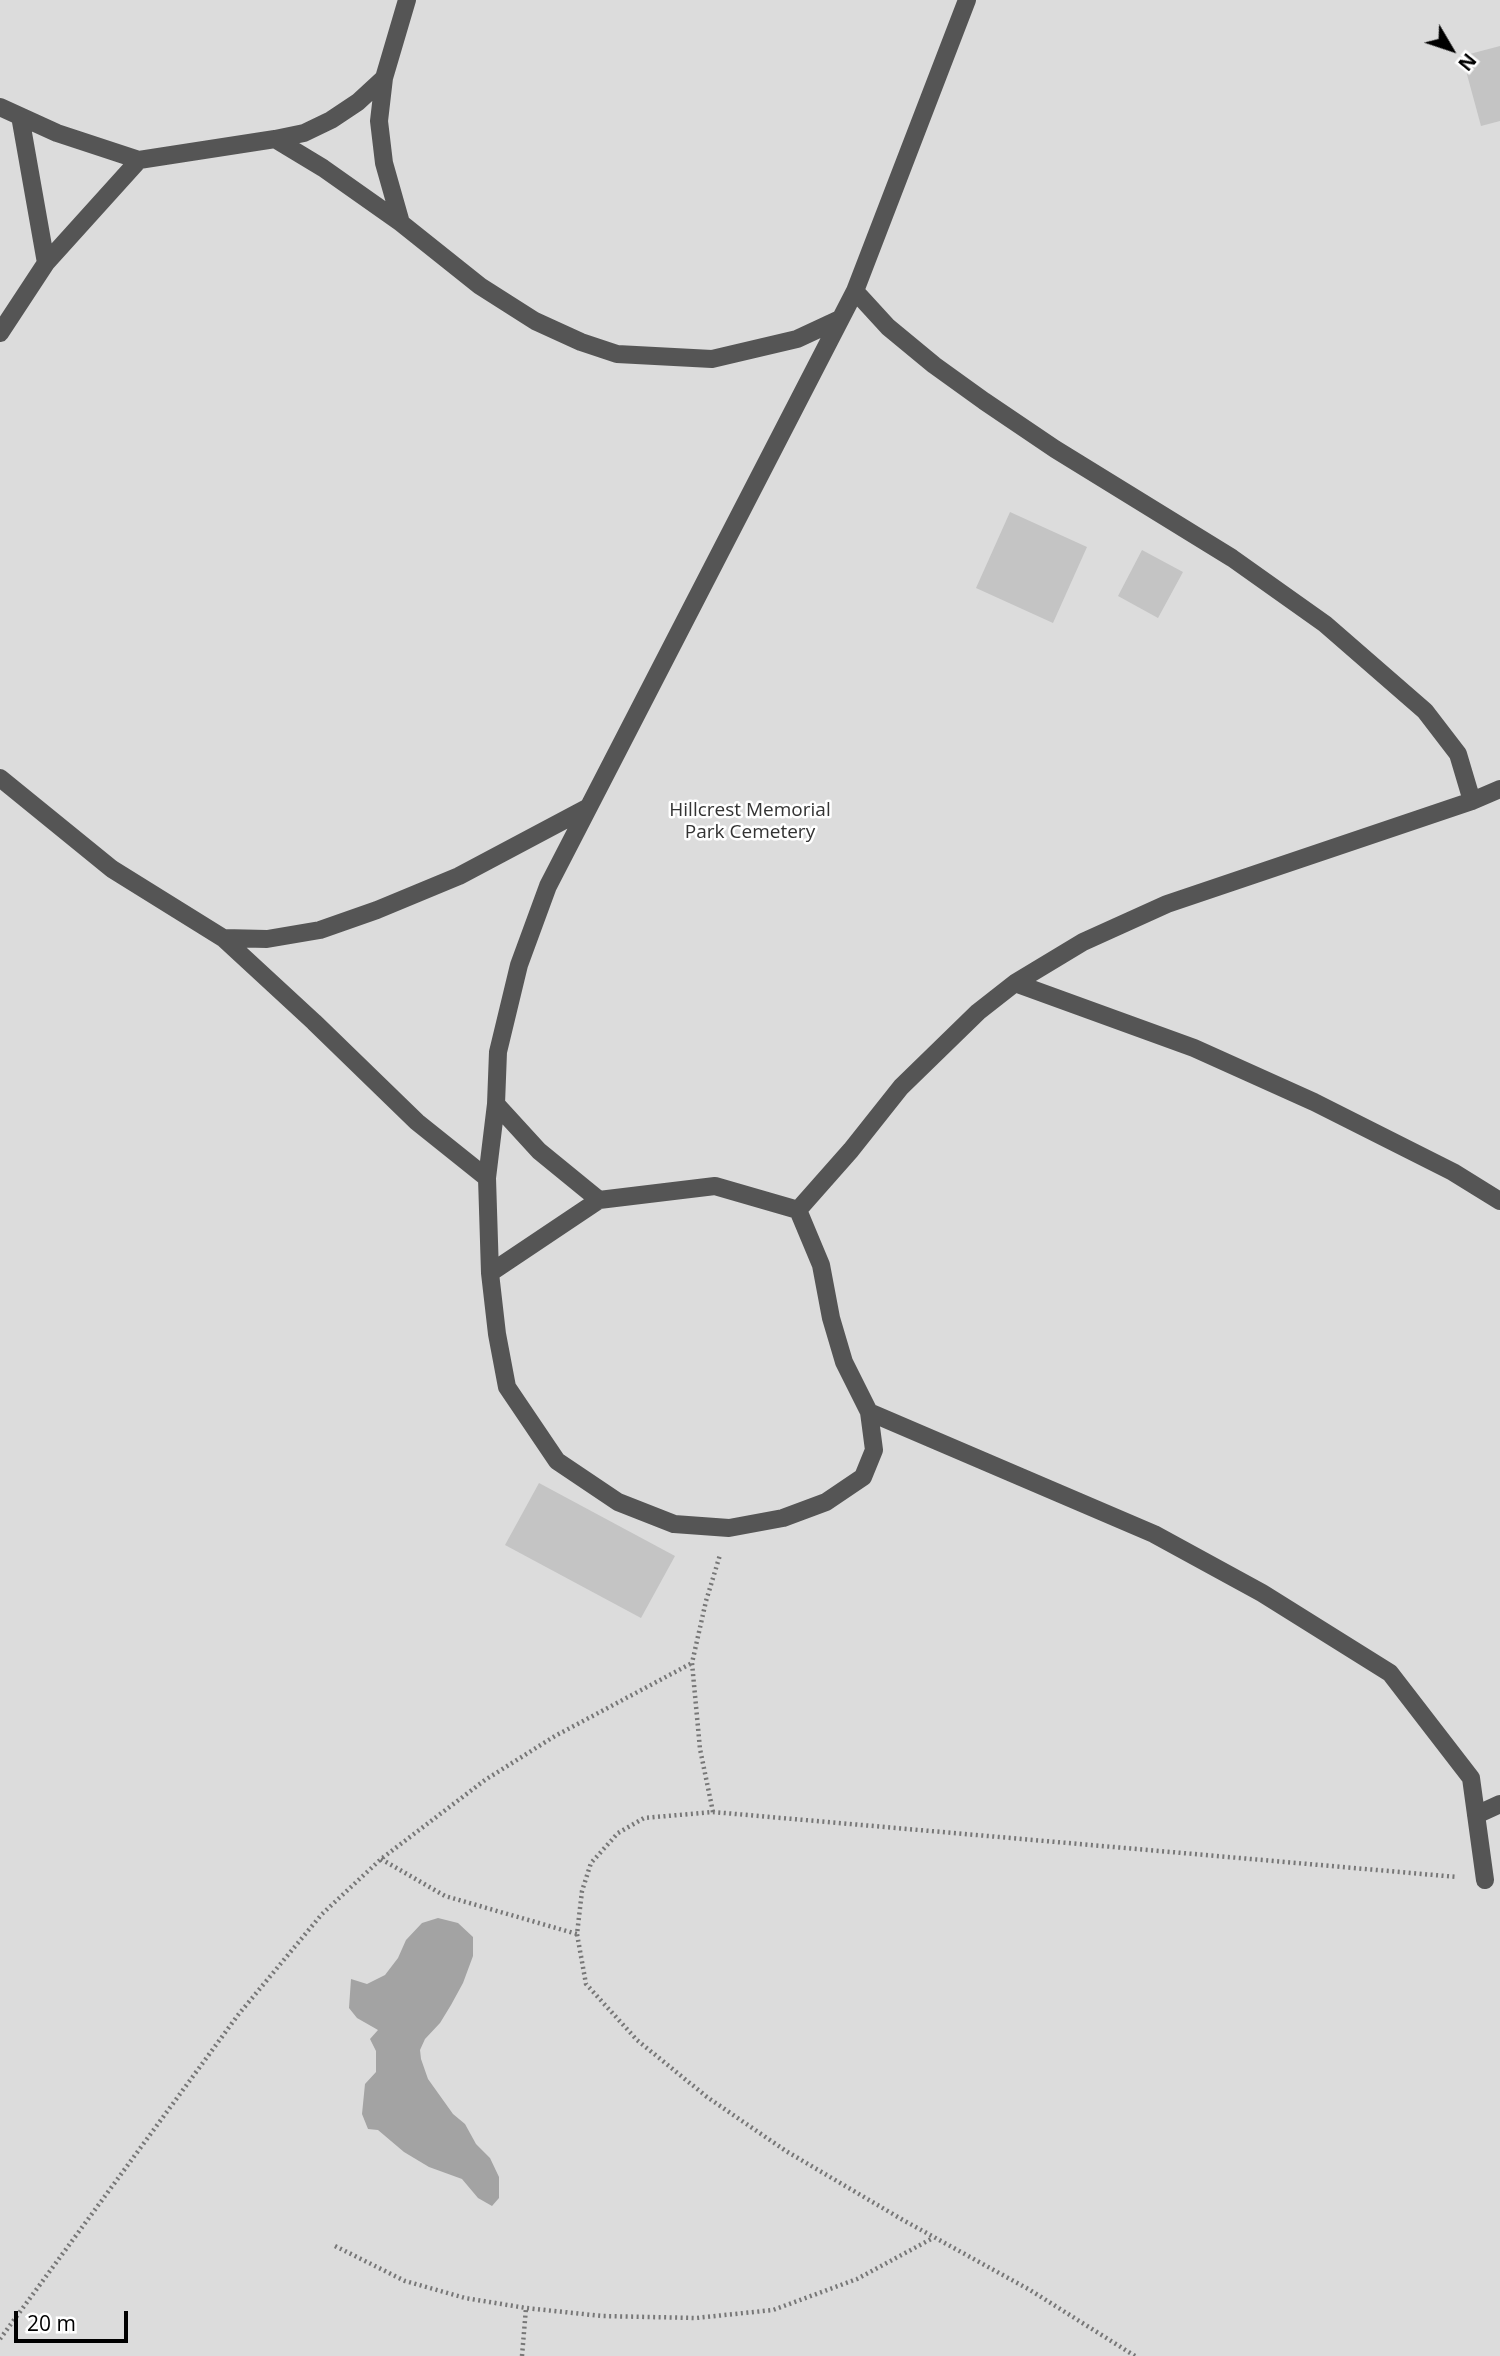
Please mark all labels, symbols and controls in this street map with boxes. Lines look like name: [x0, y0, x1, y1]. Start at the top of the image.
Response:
north arrow: [1416, 14, 1486, 84]
text: N: [1452, 48, 1482, 76]
park label: Hillcrest Memorial Park Cemetery: [669, 800, 831, 844]
scale bar: [18, 2296, 131, 2340]
text: 20 m: [27, 2309, 76, 2337]

